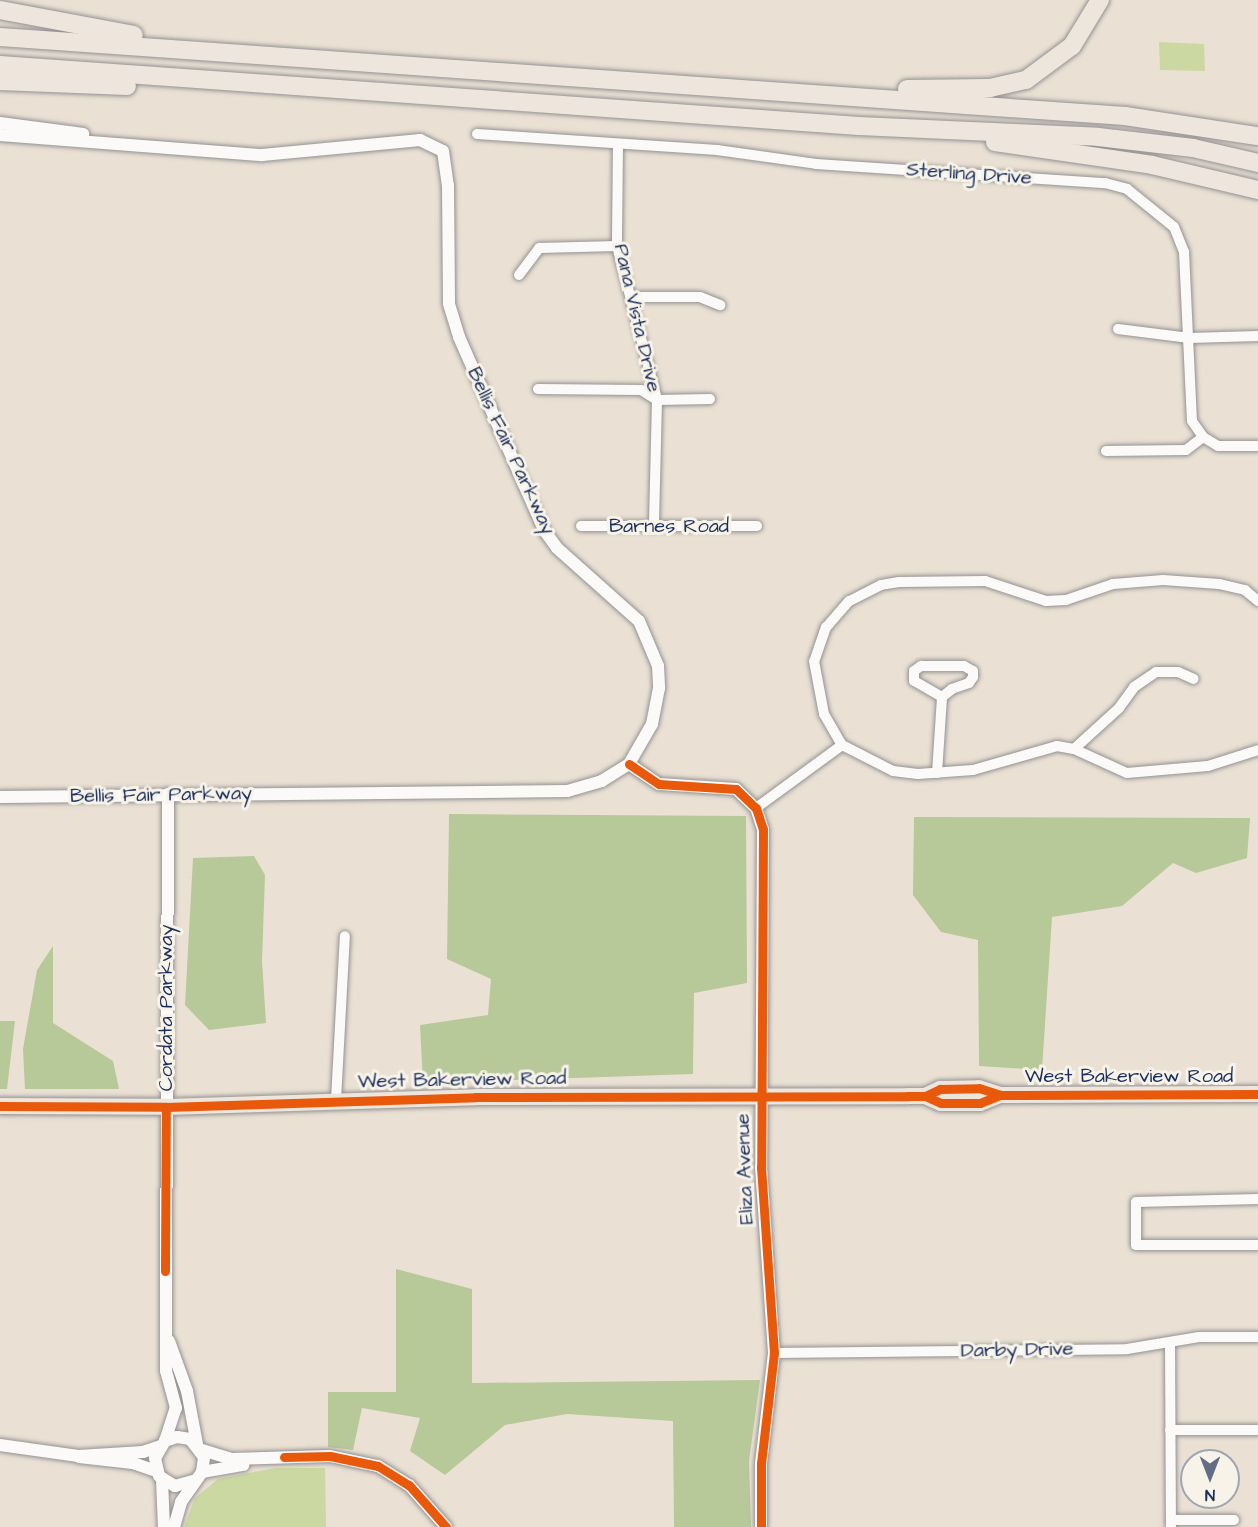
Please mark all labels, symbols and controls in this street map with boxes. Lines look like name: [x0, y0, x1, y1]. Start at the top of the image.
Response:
street label: Sterling Drive: [906, 158, 1032, 190]
street label: Pana Vista Drive: [608, 242, 666, 394]
street label: Bellis Fair Parkway: [462, 363, 560, 539]
street label: Barnes Road: [609, 514, 729, 538]
street label: Bellis Fair Parkway: [70, 781, 252, 809]
street label: Cordata Parkway: [154, 925, 178, 1091]
street label: West Bakerview Road: [1025, 1064, 1233, 1088]
street label: West Bakerview Road: [357, 1066, 567, 1094]
street label: Eliza Avenue: [731, 1113, 759, 1225]
street label: Darby Drive: [960, 1337, 1074, 1363]
north arrow: [1180, 1449, 1240, 1509]
text: N: [1205, 1484, 1215, 1506]

